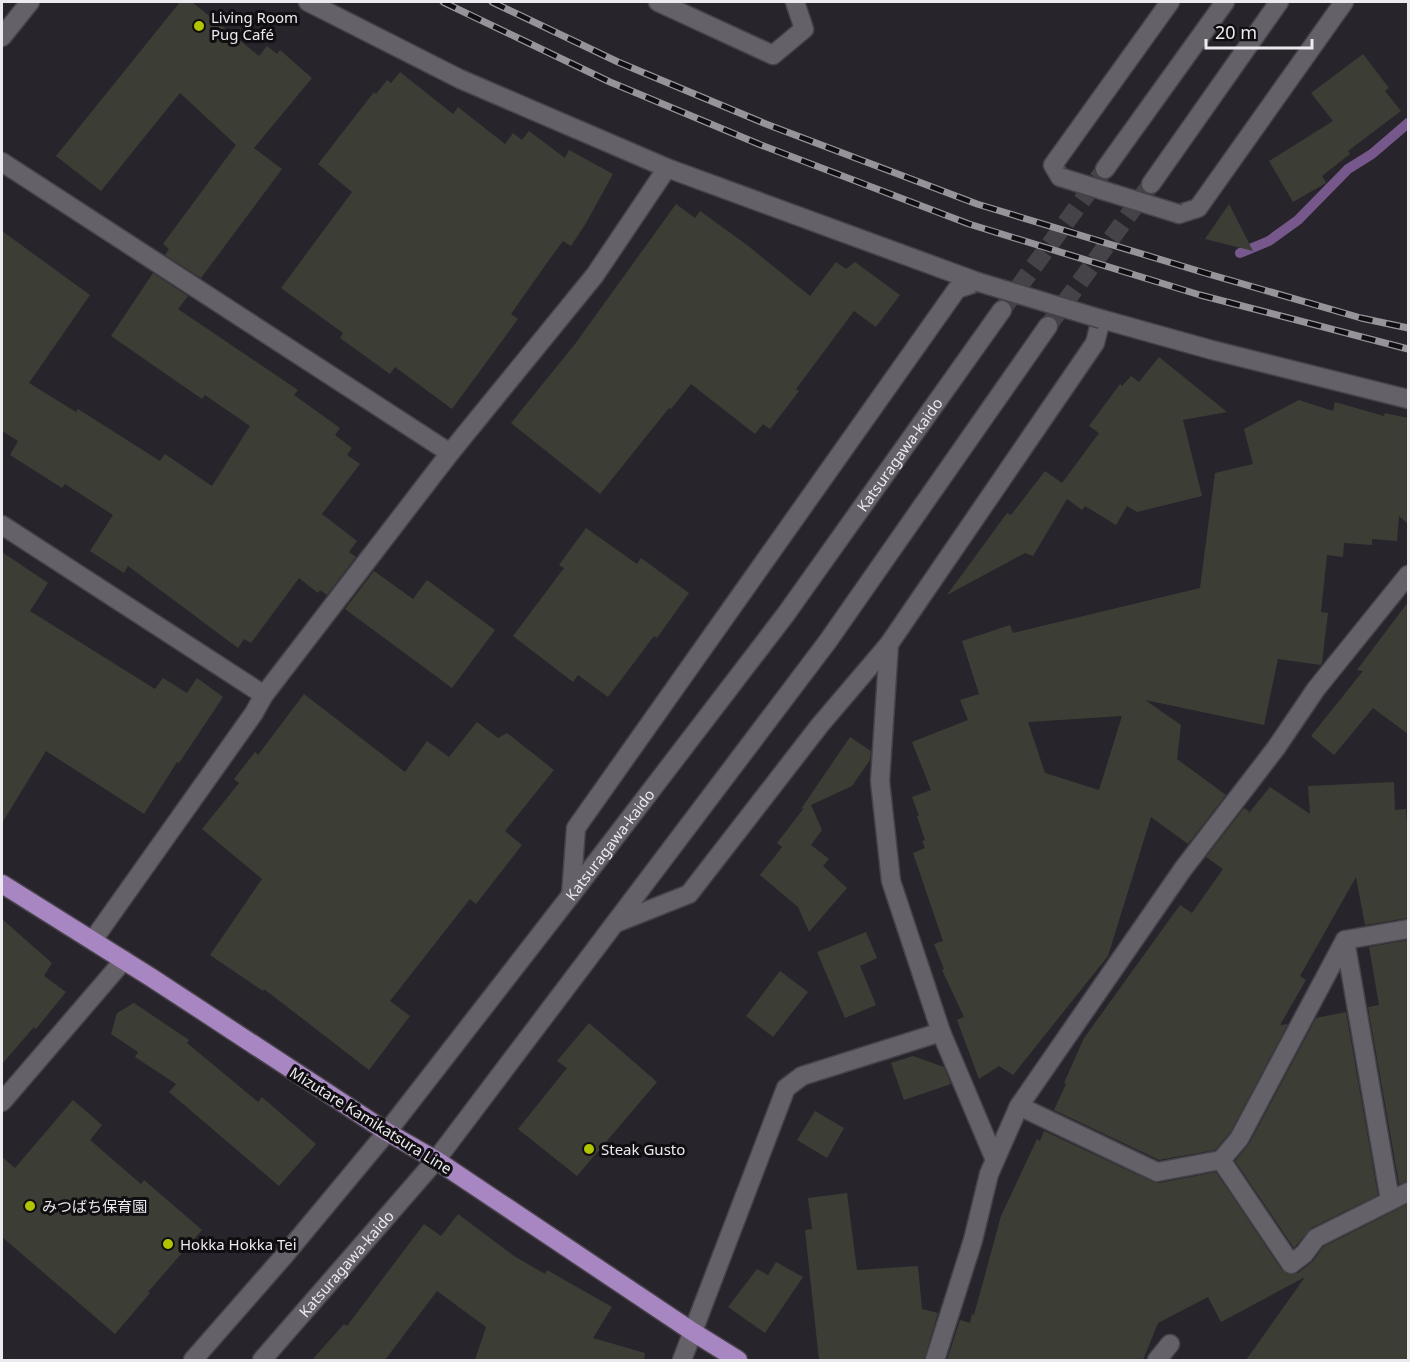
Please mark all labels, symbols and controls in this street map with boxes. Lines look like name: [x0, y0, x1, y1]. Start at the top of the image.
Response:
place label: Living Room Pug Café: [211, 7, 298, 44]
scale bar: [1206, 12, 1312, 50]
marker: Living Room Pug Café: [192, 19, 206, 33]
text: 20 m: [1215, 20, 1257, 44]
street label: Katsuragawa-kaido: [852, 393, 947, 515]
street label: Katsuragawa-kaido: [561, 785, 659, 904]
street label: Mizutare Kamikatsura Line: [286, 1062, 456, 1178]
place label: Steak Gusto: [601, 1139, 685, 1159]
marker: Steak Gusto: [582, 1142, 596, 1156]
place label: みつばち保育園: [42, 1196, 147, 1216]
marker: みつばち保育園: [23, 1199, 37, 1213]
street label: Katsuragawa-kaido: [294, 1206, 398, 1321]
place label: Hokka Hokka Tei: [180, 1234, 297, 1254]
marker: Hokka Hokka Tei: [161, 1237, 175, 1251]

